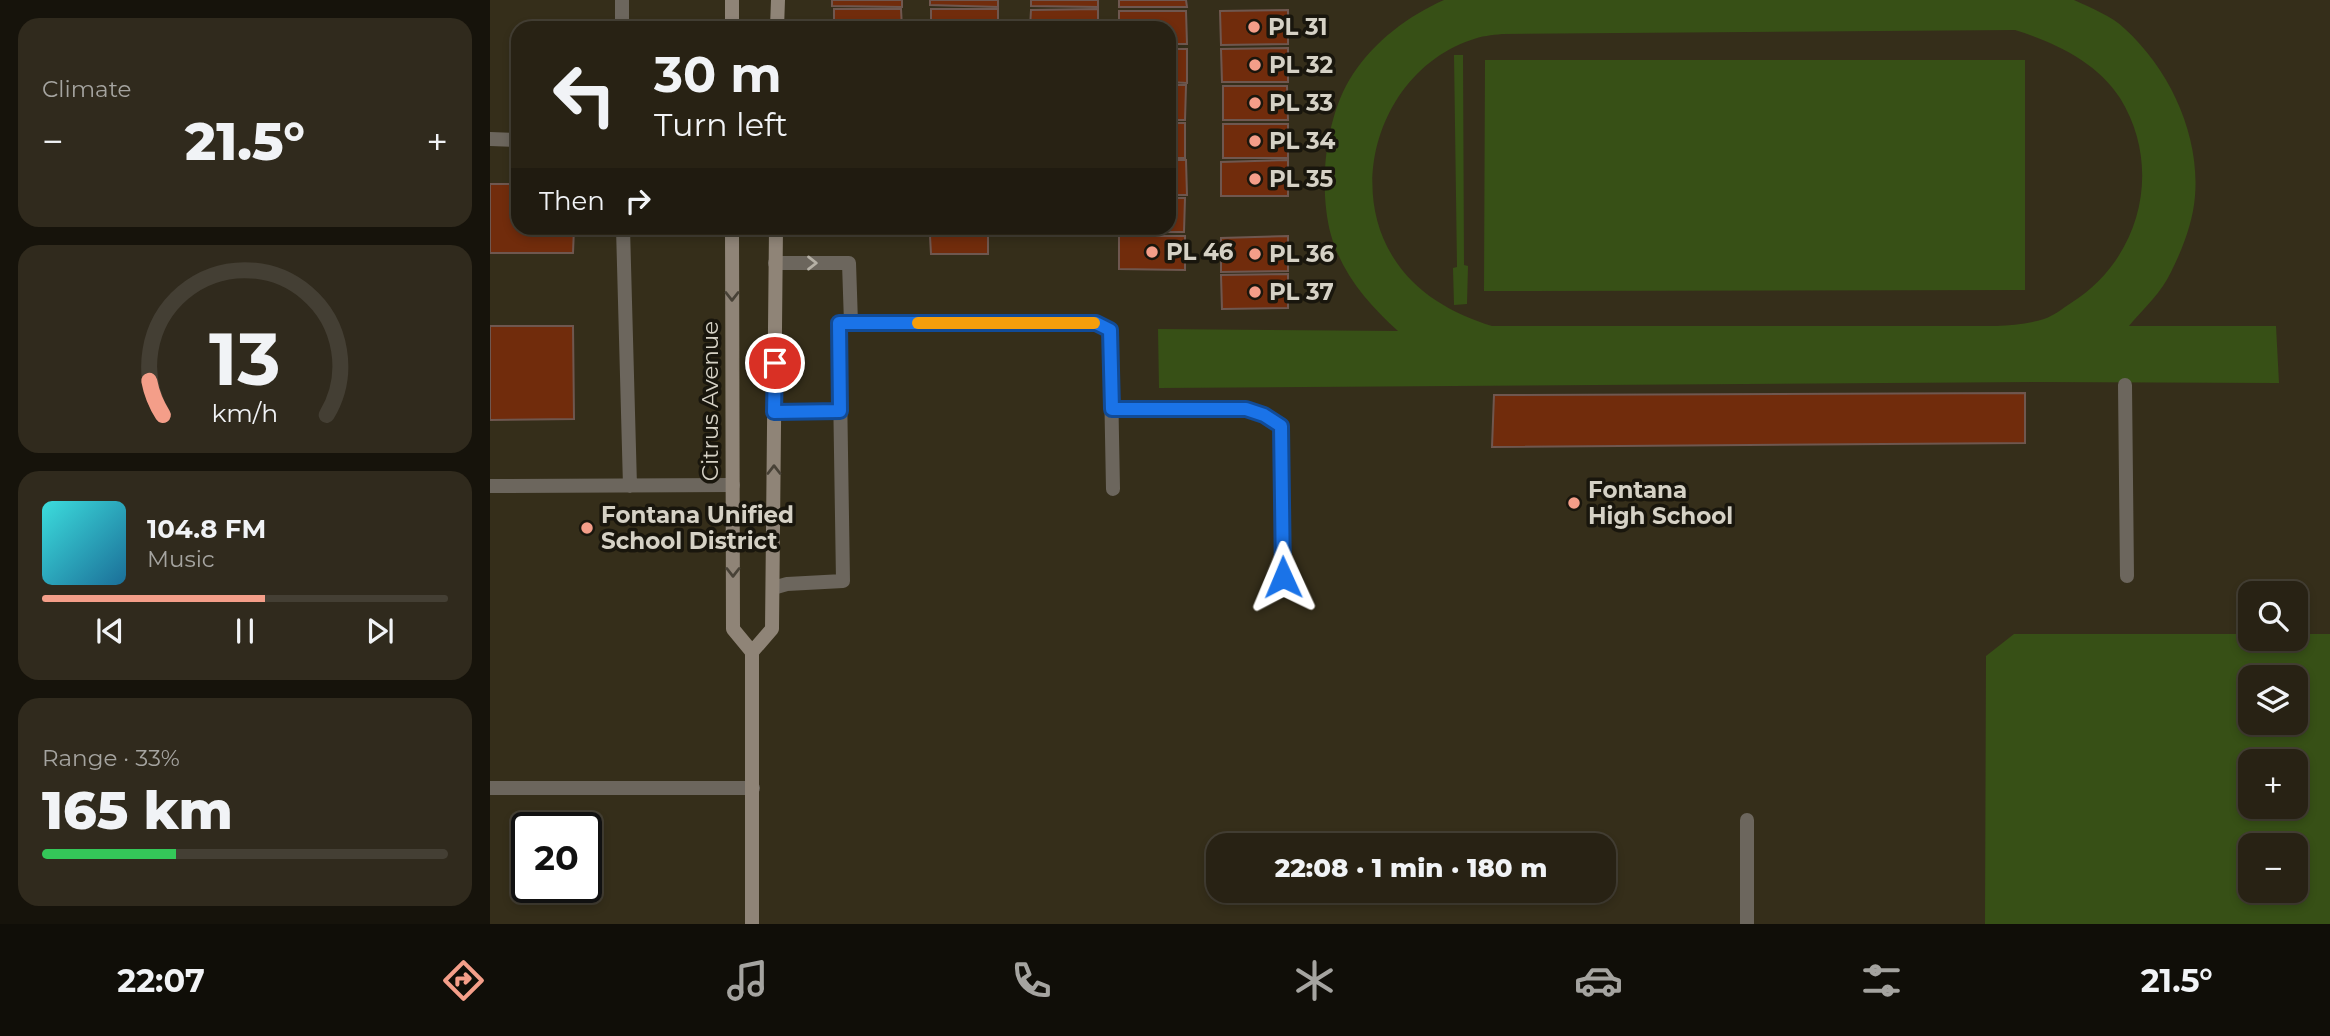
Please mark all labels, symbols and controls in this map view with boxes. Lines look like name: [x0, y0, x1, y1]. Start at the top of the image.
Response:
place label: PL 31: [1268, 13, 1328, 41]
marker: PL 31: [1246, 19, 1262, 35]
text: 30 m: [654, 45, 782, 104]
icon: left: [539, 49, 630, 140]
place label: PL 32: [1269, 51, 1333, 79]
marker: PL 32: [1247, 57, 1263, 73]
text: Climate: [42, 75, 131, 103]
place label: PL 33: [1269, 89, 1333, 117]
marker: PL 33: [1247, 95, 1263, 111]
text: Turn left: [654, 105, 788, 144]
text: 21.5°: [185, 110, 305, 173]
text: −: [42, 118, 64, 165]
text: +: [426, 118, 448, 165]
place label: PL 34: [1269, 127, 1336, 155]
marker: PL 34: [1247, 133, 1263, 149]
place label: PL 35: [1269, 165, 1333, 193]
marker: PL 35: [1247, 171, 1263, 187]
icon: right: [619, 182, 657, 220]
text: Then: [539, 185, 605, 217]
place label: PL 46: [1166, 238, 1234, 266]
place label: PL 36: [1269, 240, 1335, 268]
marker: PL 46: [1144, 244, 1160, 260]
marker: PL 36: [1247, 246, 1263, 262]
one-way arrow: [808, 255, 818, 271]
place label: PL 37: [1269, 278, 1334, 306]
marker: PL 37: [1247, 284, 1263, 300]
one-way arrow: [724, 291, 740, 301]
text: 13: [209, 315, 281, 403]
street label: Citrus Avenue: [696, 321, 724, 481]
pin: [745, 333, 805, 393]
icon: arrive: [756, 344, 794, 382]
text: km/h: [212, 398, 278, 428]
one-way arrow: [766, 465, 782, 475]
place label: Fontana High School: [1588, 476, 1733, 530]
marker: Fontana High School: [1566, 495, 1582, 511]
place label: Fontana Unified School District: [601, 501, 794, 555]
text: 104.8 FM: [147, 513, 266, 545]
marker: Fontana Unified School District: [579, 520, 595, 536]
position arrow: [1246, 540, 1320, 614]
text: Music: [147, 545, 215, 573]
one-way arrow: [725, 567, 741, 578]
map controls: [2238, 581, 2308, 903]
button: search: [2238, 581, 2308, 651]
icon: previous: [91, 612, 129, 650]
icon: pause: [226, 612, 264, 650]
icon: next: [361, 612, 399, 650]
button: layers: [2238, 665, 2308, 735]
text: Range · 33%: [42, 744, 180, 772]
button: +: [2238, 749, 2308, 819]
text: 165 km: [42, 779, 233, 842]
speed limit sign: 20: [511, 812, 602, 903]
button: −: [2238, 833, 2308, 903]
text: 22:08 · 1 min · 180 m: [1275, 852, 1547, 884]
icon: directions: [439, 956, 488, 1005]
icon: music: [723, 956, 772, 1005]
icon: phone: [1007, 956, 1056, 1005]
icon: climate: [1290, 956, 1339, 1005]
icon: car: [1574, 956, 1623, 1005]
icon: filters: [1857, 956, 1906, 1005]
text: 22:07: [117, 961, 205, 1000]
text: 21.5°: [2141, 961, 2213, 1000]

